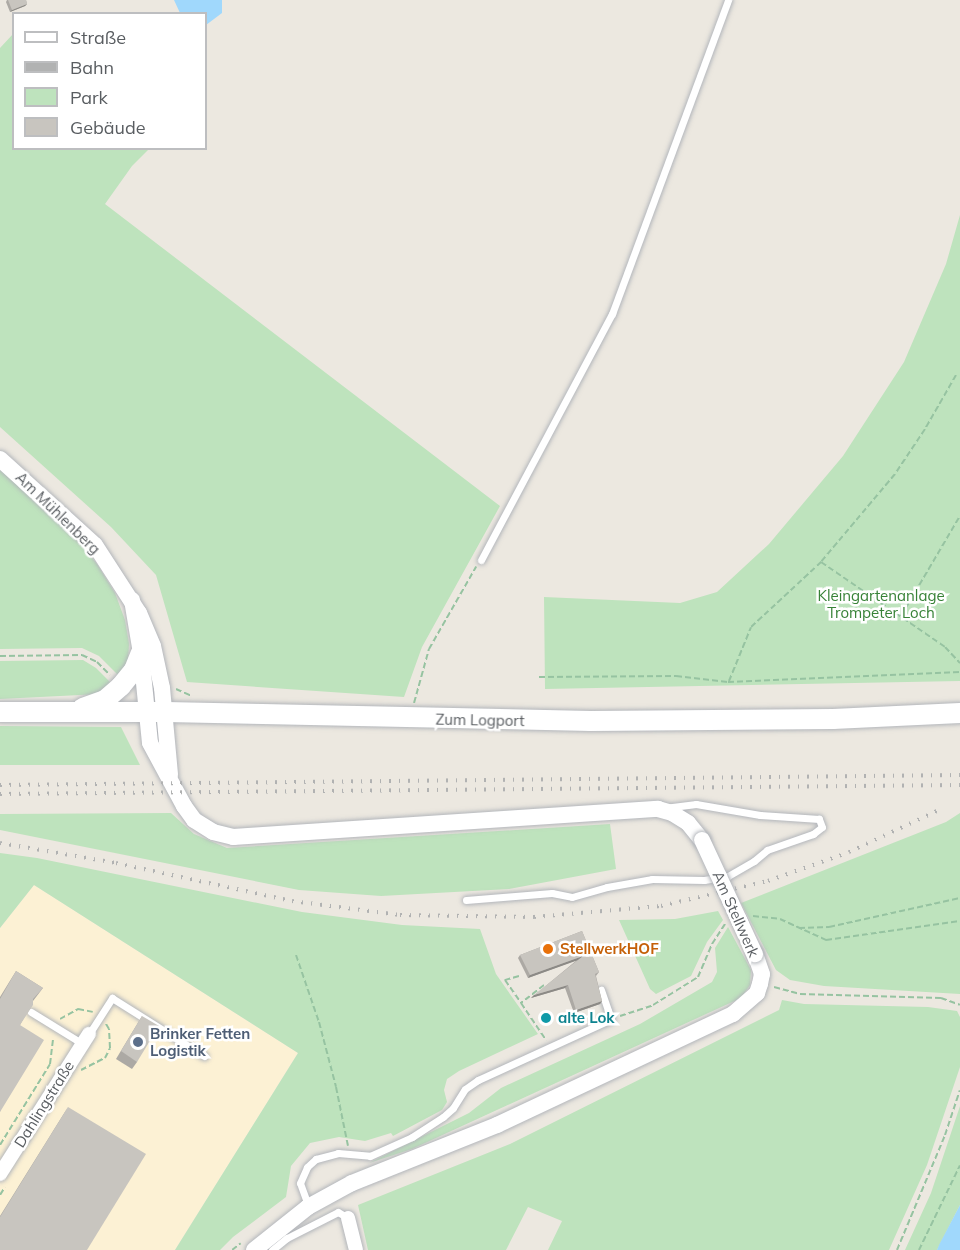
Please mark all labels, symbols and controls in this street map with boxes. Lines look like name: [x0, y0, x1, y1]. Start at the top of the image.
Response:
legend: [12, 12, 207, 150]
text: Straße: [70, 26, 126, 49]
text: Bahn: [70, 56, 114, 79]
text: Park: [70, 86, 108, 109]
text: Gebäude: [70, 116, 146, 139]
street label: Am Mühlenberg: [12, 468, 104, 558]
park label: Kleingartenanlage Trompeter Loch: [817, 586, 945, 621]
street label: Zum Logport: [435, 710, 525, 730]
street label: Am Stellwerk: [709, 868, 763, 960]
place label: StellwerkHOF: [560, 940, 659, 958]
marker: StellwerkHOF: [541, 942, 555, 956]
place label: alte Lok: [558, 1009, 615, 1027]
marker: alte Lok: [539, 1011, 553, 1025]
place label: Brinker Fetten Logistik: [150, 1024, 250, 1059]
marker: Brinker Fetten Logistik: [131, 1035, 145, 1049]
street label: Dahlingstraße: [10, 1057, 78, 1151]

